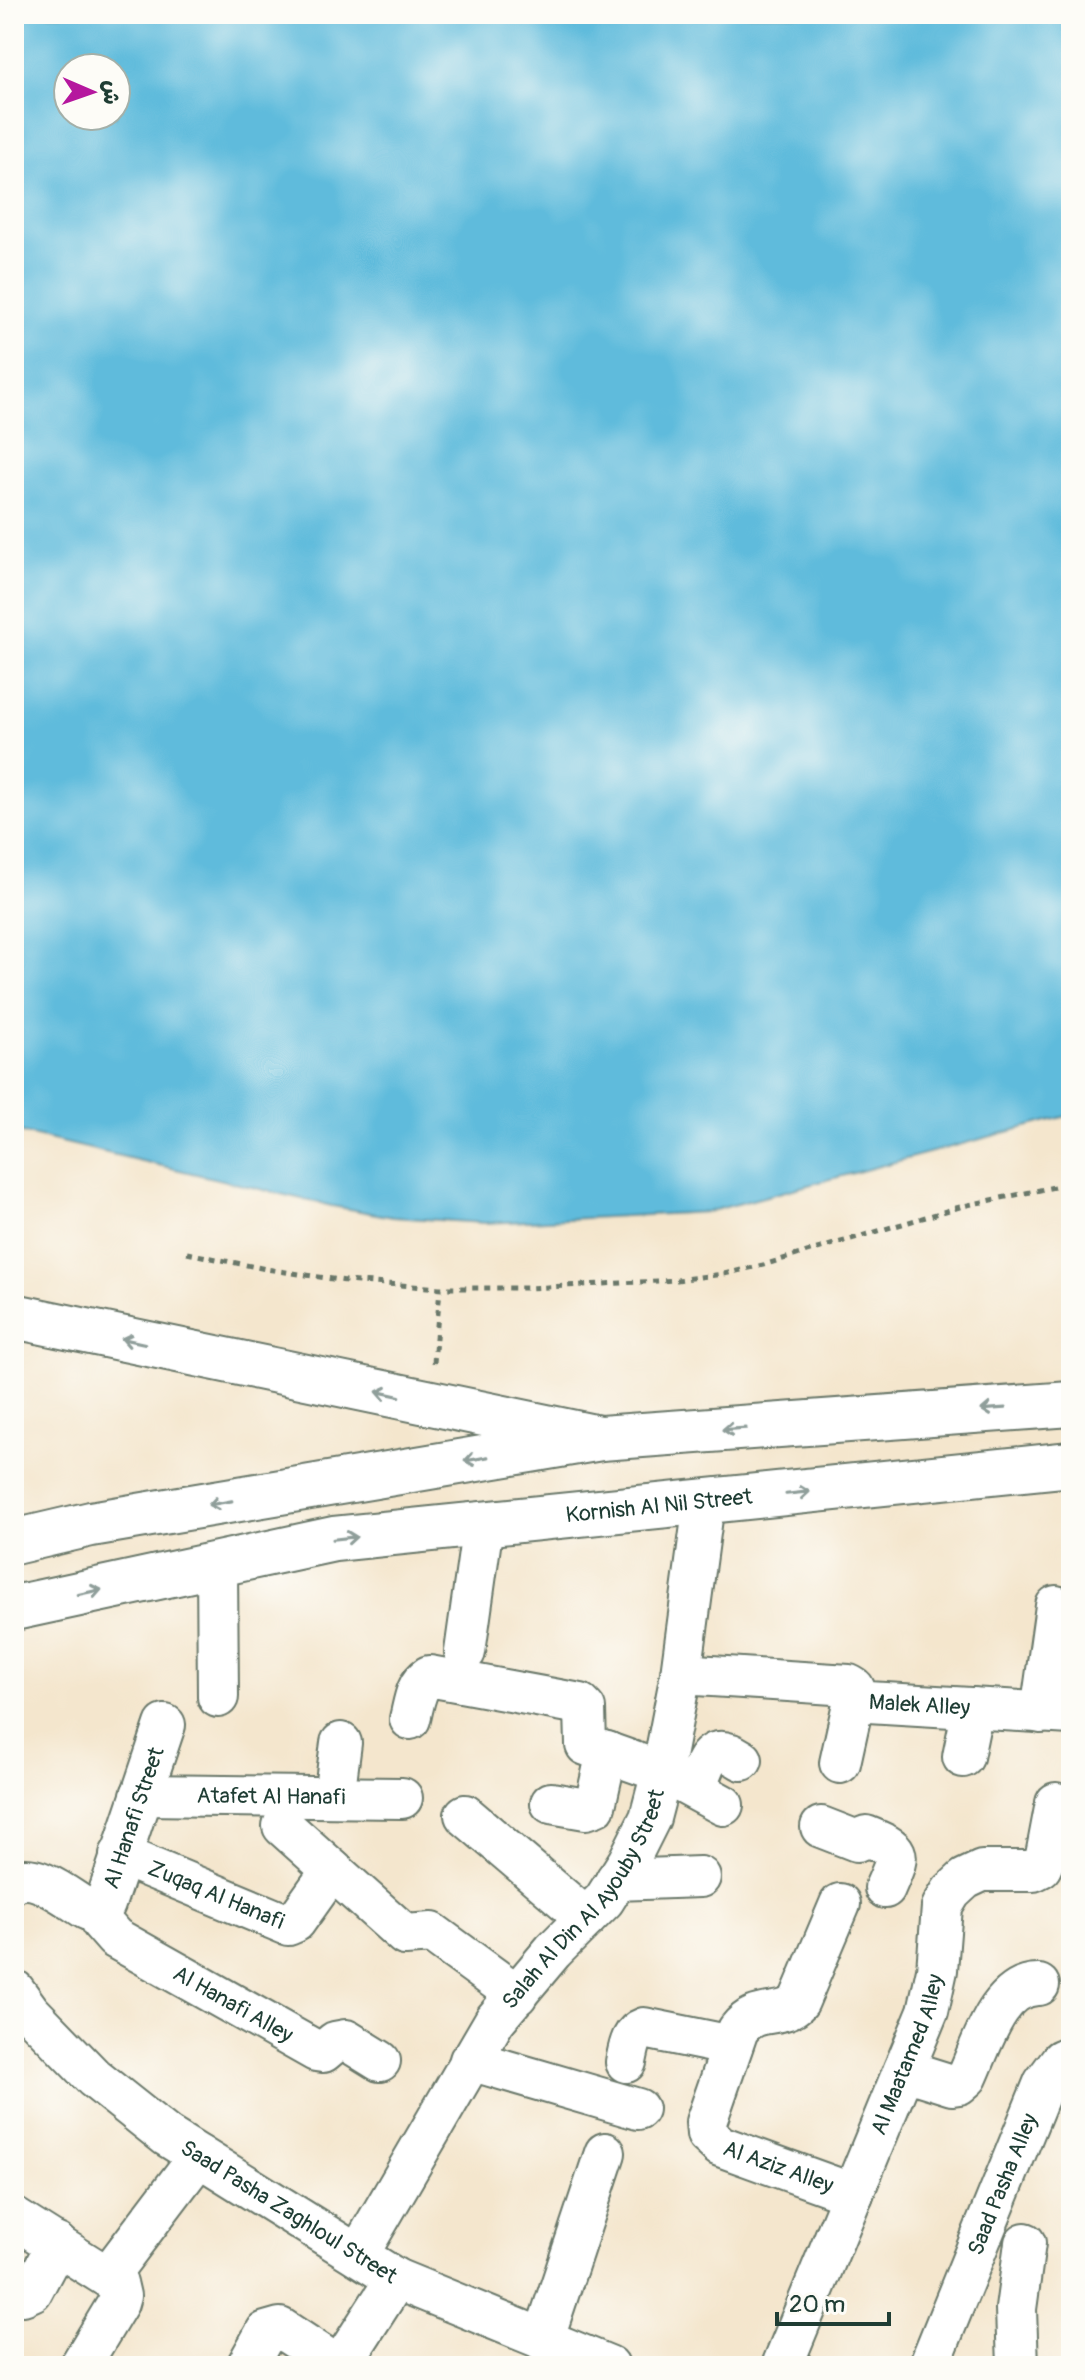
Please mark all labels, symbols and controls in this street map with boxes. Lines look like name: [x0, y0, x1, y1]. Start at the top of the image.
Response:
north arrow: [52, 52, 132, 132]
text: ش: [97, 80, 125, 105]
one-way arrow: [121, 1333, 147, 1348]
one-way arrow: [376, 1385, 401, 1400]
one-way arrow: [980, 1402, 1007, 1417]
one-way arrow: [721, 1422, 748, 1437]
one-way arrow: [464, 1453, 489, 1468]
street label: Kornish Al Nil Street: [564, 1483, 754, 1529]
one-way arrow: [784, 1485, 811, 1500]
one-way arrow: [207, 1496, 233, 1511]
one-way arrow: [331, 1531, 358, 1546]
one-way arrow: [77, 1584, 103, 1599]
street label: Malek Alley: [868, 1688, 971, 1722]
street label: Al Hanafi Street: [97, 1743, 171, 1892]
street label: Atafet Al Hanafi: [196, 1782, 346, 1811]
street label: Salah Al Din Al Ayouby Street: [496, 1786, 671, 2015]
street label: Zuqaq Al Hanafi: [144, 1854, 288, 1936]
street label: Al Hanafi Alley: [168, 1959, 298, 2049]
street label: Al Maatamed Alley: [865, 1972, 950, 2139]
street label: Saad Pasha Alley: [961, 2109, 1044, 2259]
street label: Saad Pasha Zaghloul Street: [175, 2134, 403, 2290]
street label: Al Aziz Alley: [719, 2134, 837, 2200]
scale bar: [777, 2276, 889, 2326]
text: 20 m: [789, 2290, 845, 2319]

